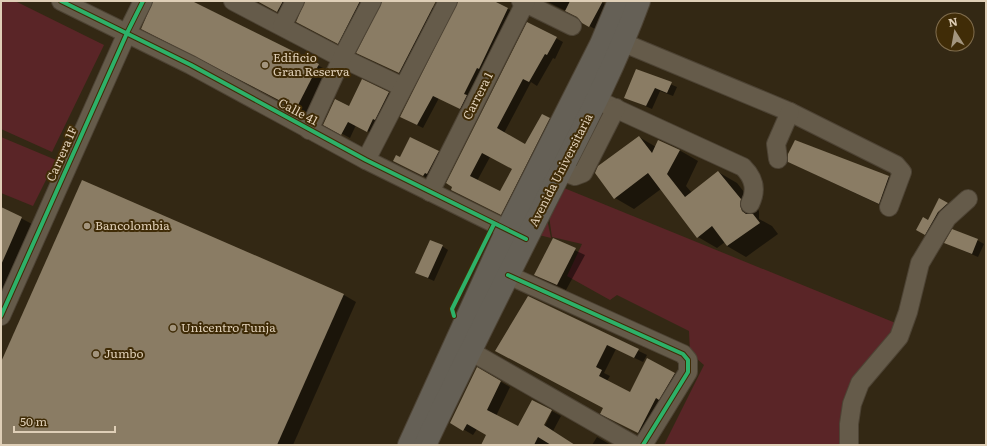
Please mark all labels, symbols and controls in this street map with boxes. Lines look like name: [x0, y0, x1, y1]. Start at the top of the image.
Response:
north arrow: [935, 12, 975, 52]
text: N: [947, 12, 959, 30]
place label: Edificio Gran Reserva: [273, 48, 350, 80]
marker: Edificio Gran Reserva: [260, 60, 270, 70]
street label: Carrera 1: [457, 68, 497, 123]
street label: Calle 41: [275, 93, 322, 129]
street label: Avenida Universitaria: [524, 109, 597, 229]
street label: Carrera 1F: [41, 123, 81, 184]
place label: Bancolombia: [95, 216, 170, 234]
marker: Bancolombia: [82, 221, 92, 231]
place label: Unicentro Tunja: [181, 318, 276, 336]
marker: Unicentro Tunja: [168, 323, 178, 333]
place label: Jumbo: [104, 344, 144, 362]
marker: Jumbo: [91, 349, 101, 359]
scale bar: [14, 408, 115, 434]
text: 50 m: [20, 412, 47, 430]

